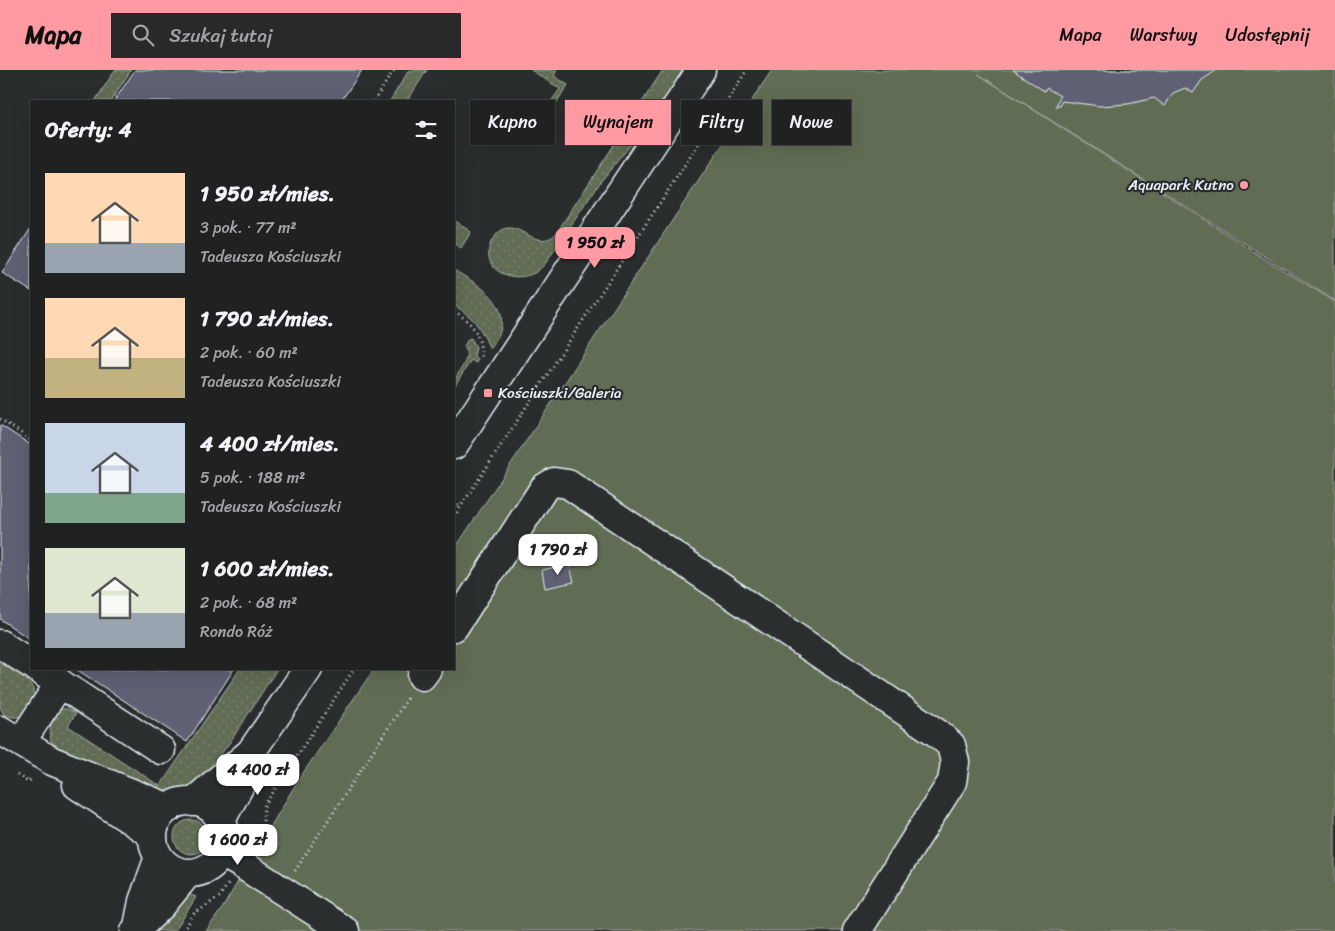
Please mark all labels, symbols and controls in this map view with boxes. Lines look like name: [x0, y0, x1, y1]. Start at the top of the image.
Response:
search box: [111, 13, 461, 58]
text: Mapa: [25, 14, 81, 56]
text: Szukaj tutaj: [169, 19, 273, 52]
text: Mapa: [1059, 19, 1102, 51]
text: Warstwy: [1130, 19, 1197, 51]
text: Udostępnij: [1225, 19, 1310, 51]
icon: search: [129, 21, 157, 49]
chip: Kupno: [470, 100, 555, 145]
chip: Wynajem: [565, 100, 671, 145]
chip: Filtry: [681, 100, 762, 145]
chip: Nowe: [772, 100, 851, 145]
text: Oferty: 4: [45, 111, 132, 149]
icon: filters: [412, 116, 440, 144]
place label: Aquapark Kutno: [1127, 172, 1234, 198]
text: 1 950 zł/mies.: [200, 175, 335, 213]
marker: Aquapark Kutno: [1238, 179, 1250, 191]
icon: home: [85, 193, 145, 253]
text: 3 pok. · 77 m²: [200, 213, 296, 242]
pin: 1 950 zł: [543, 226, 647, 269]
text: 1 950 zł: [566, 228, 624, 257]
text: Tadeusza Kościuszki: [200, 242, 341, 271]
text: 1 790 zł/mies.: [200, 300, 334, 338]
icon: home: [85, 318, 145, 378]
text: 2 pok. · 60 m²: [200, 338, 298, 367]
text: Tadeusza Kościuszki: [200, 367, 341, 396]
place label: Kościuszki/Galeria: [498, 380, 622, 406]
marker: Kościuszki/Galeria: [482, 387, 494, 399]
text: 4 400 zł/mies.: [200, 425, 340, 463]
icon: home: [85, 443, 145, 503]
text: 5 pok. · 188 m²: [200, 463, 305, 492]
text: Tadeusza Kościuszki: [200, 492, 341, 521]
pin: 1 790 zł: [506, 534, 610, 576]
text: 1 790 zł: [529, 535, 587, 564]
text: 1 600 zł/mies.: [200, 550, 334, 588]
icon: home: [85, 568, 145, 628]
text: 2 pok. · 68 m²: [200, 588, 297, 617]
text: Rondo Róż: [200, 617, 273, 646]
pin: 4 400 zł: [206, 754, 310, 796]
text: 4 400 zł: [227, 755, 289, 784]
pin: 1 600 zł: [186, 824, 290, 866]
text: 1 600 zł: [209, 825, 267, 854]

